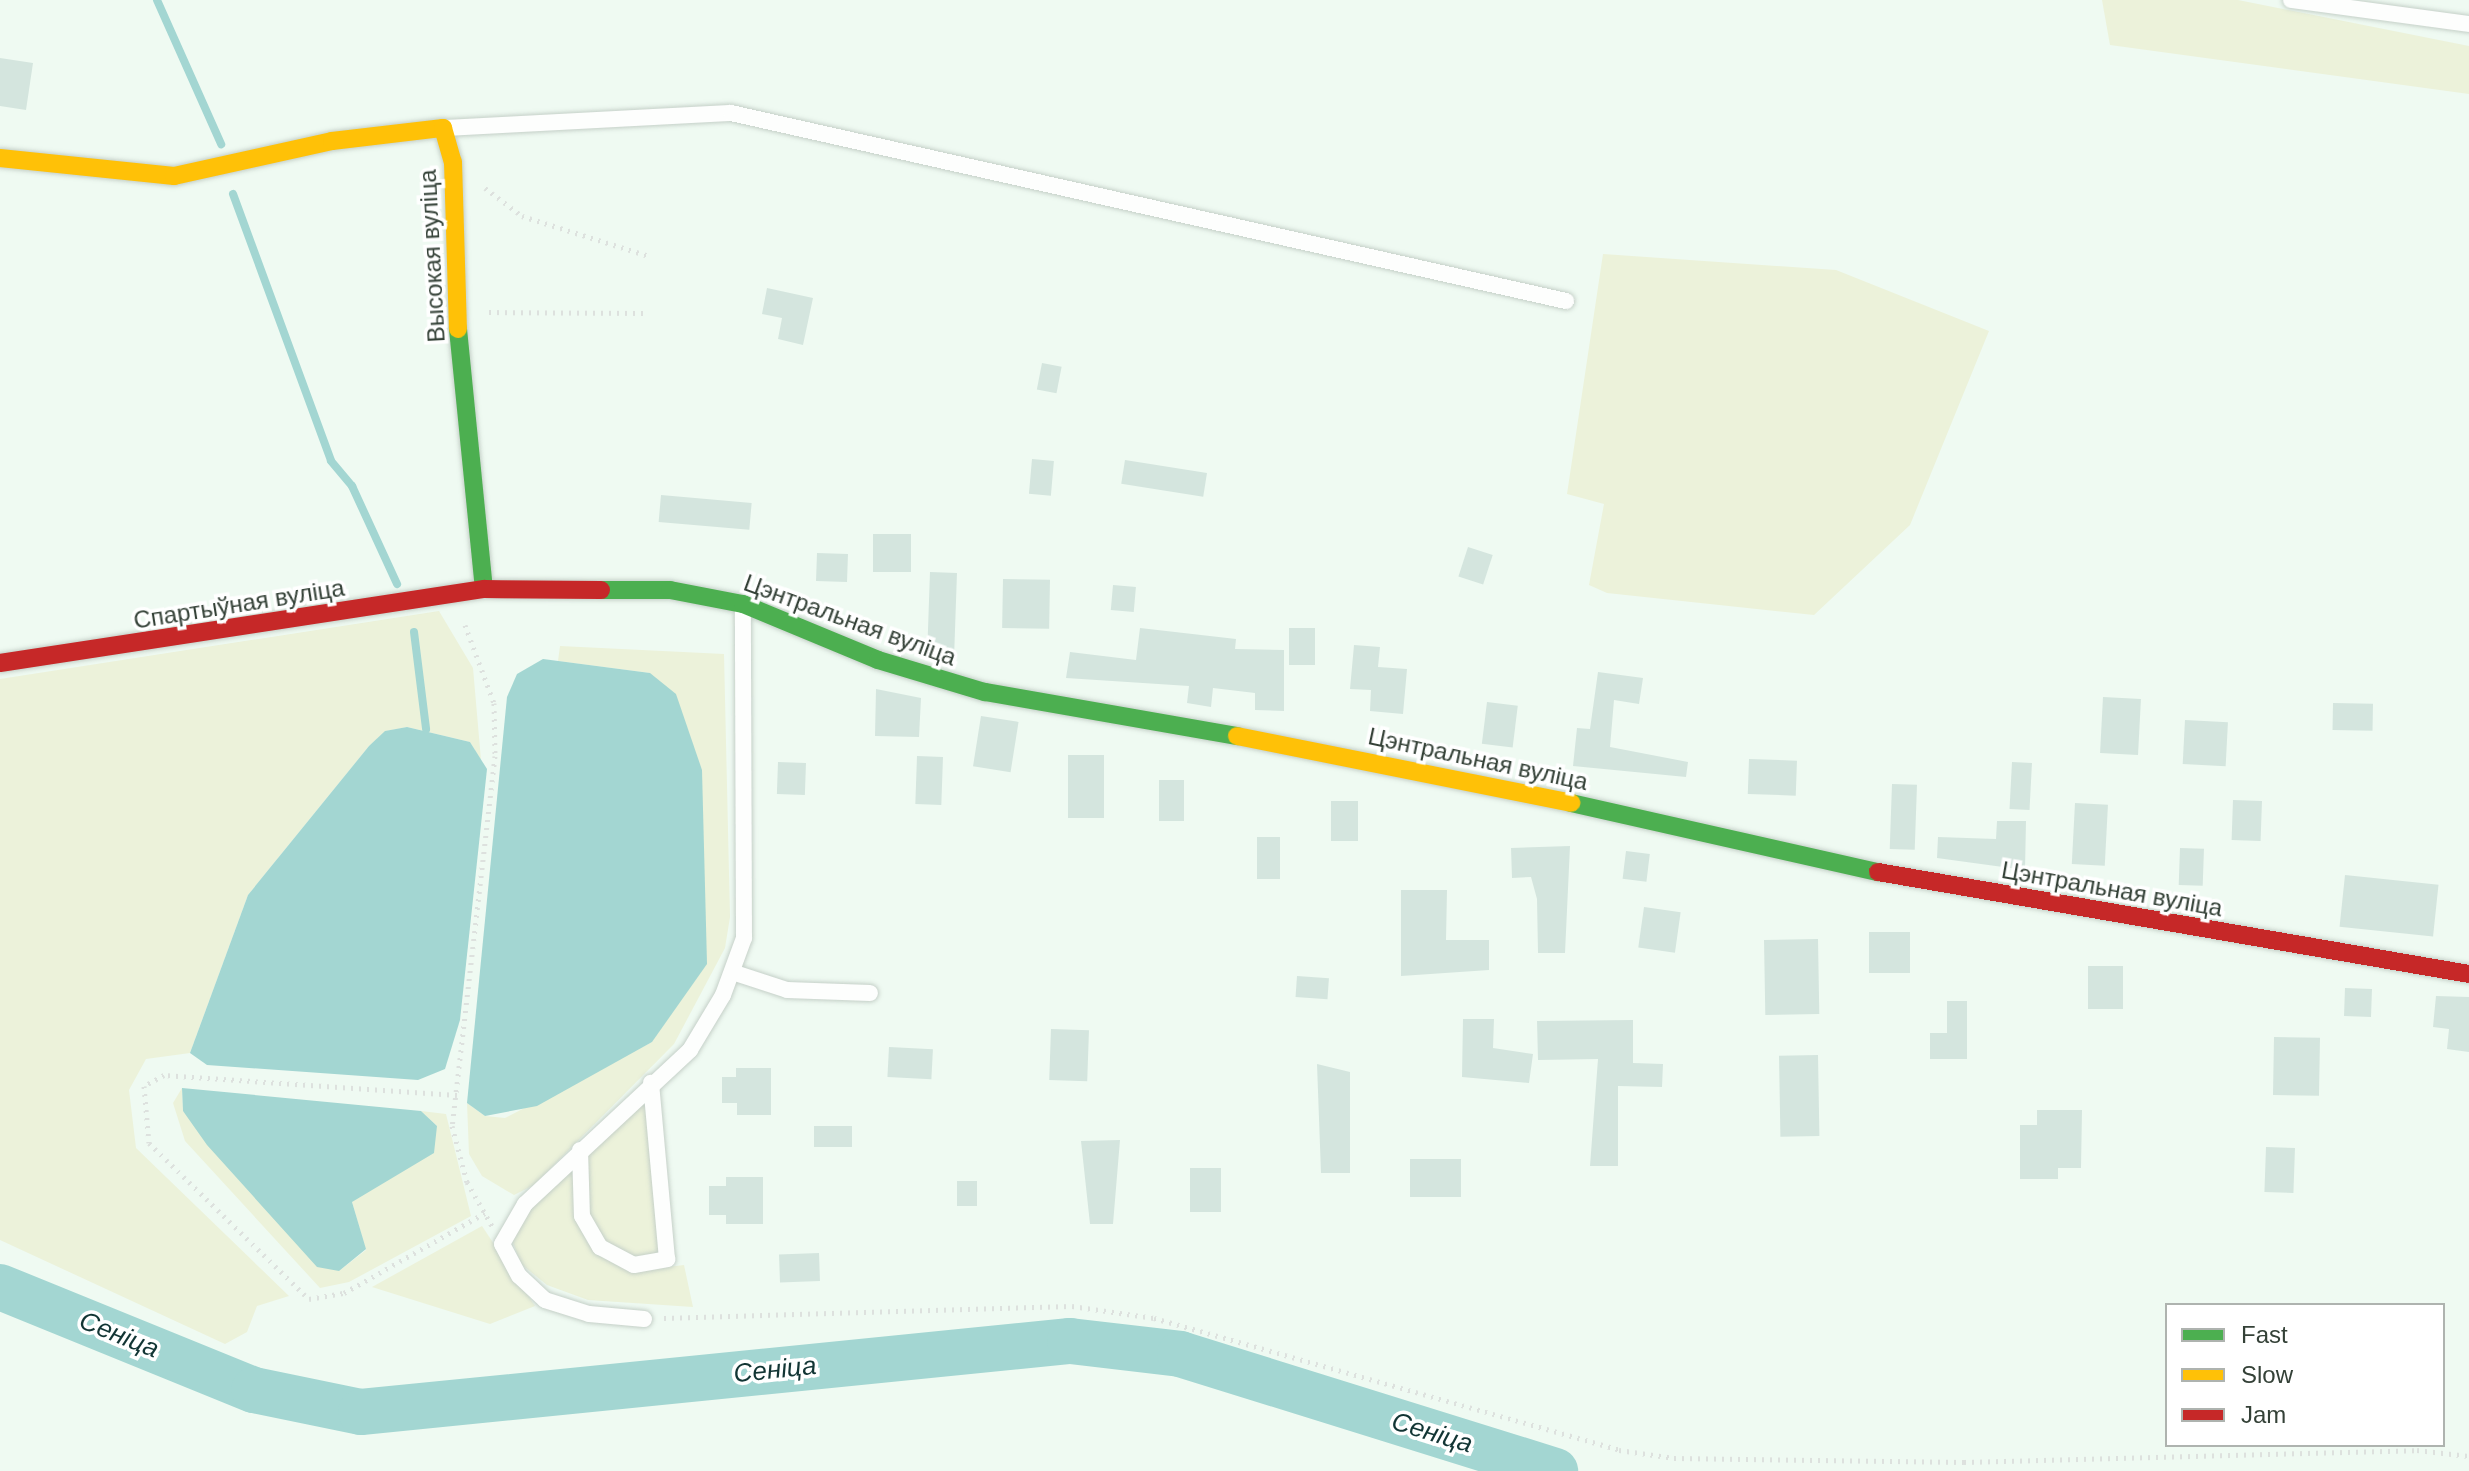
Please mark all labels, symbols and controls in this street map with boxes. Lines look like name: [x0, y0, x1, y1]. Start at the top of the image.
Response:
street label: Высокая вуліца: [413, 169, 451, 343]
street label: Цэнтральная вуліца: [740, 568, 960, 672]
street label: Спартыўная вуліца: [131, 573, 347, 635]
street label: Цэнтральная вуліца: [1366, 722, 1590, 796]
street label: Цэнтральная вуліца: [1999, 855, 2225, 923]
legend: [2165, 1303, 2445, 1447]
water label: Сеніца: [75, 1305, 163, 1365]
text: Fast: [2241, 1321, 2288, 1348]
water label: Сеніца: [732, 1350, 818, 1390]
text: Slow: [2241, 1361, 2293, 1388]
text: Jam: [2241, 1401, 2286, 1428]
water label: Сеніца: [1388, 1406, 1476, 1460]

